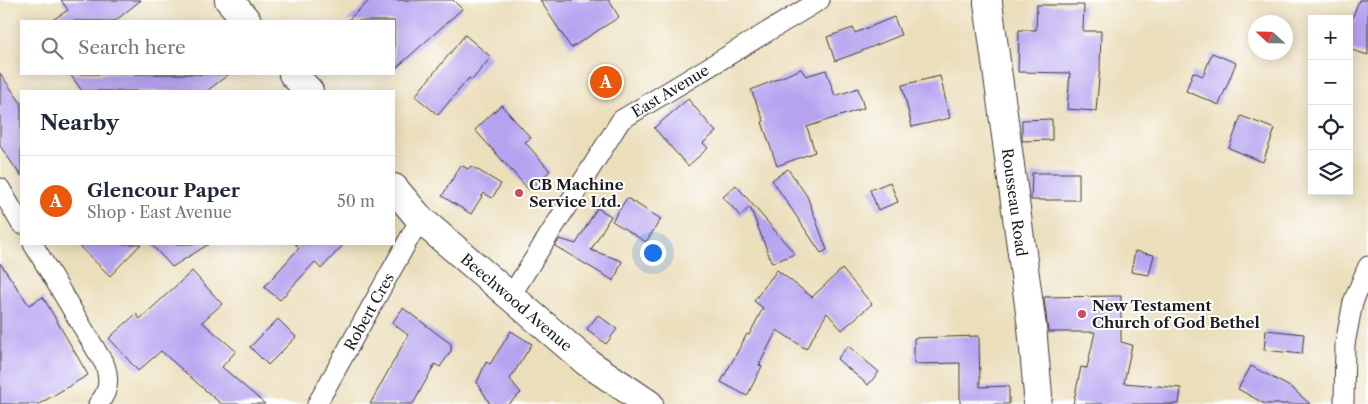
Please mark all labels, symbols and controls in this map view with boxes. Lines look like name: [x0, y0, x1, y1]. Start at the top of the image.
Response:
north arrow: [1248, 15, 1293, 60]
map controls: [1308, 15, 1353, 195]
button: +: [1308, 15, 1353, 60]
search box: [20, 20, 395, 75]
icon: search: [38, 34, 66, 62]
text: Search here: [78, 36, 186, 59]
street label: East Avenue: [628, 60, 712, 121]
button: −: [1308, 60, 1353, 105]
pin: A: [590, 63, 622, 101]
button: locate: [1308, 105, 1353, 150]
text: Nearby: [40, 110, 119, 135]
street label: Rousseau Road: [998, 147, 1032, 258]
button: layers: [1308, 150, 1353, 195]
place label: CB Machine Service Ltd.: [529, 175, 624, 211]
text: Glencour Paper: [87, 179, 240, 202]
marker: CB Machine Service Ltd.: [513, 187, 525, 199]
text: A: [50, 191, 62, 211]
text: 50 m: [337, 191, 375, 211]
text: Shop · East Avenue: [87, 202, 232, 222]
your location: [640, 240, 666, 266]
street label: Beechwood Avenue: [457, 249, 576, 355]
street label: Robert Cres: [339, 269, 398, 354]
place label: New Testament Church of God Bethel: [1092, 296, 1260, 332]
marker: New Testament Church of God Bethel: [1076, 308, 1088, 320]

